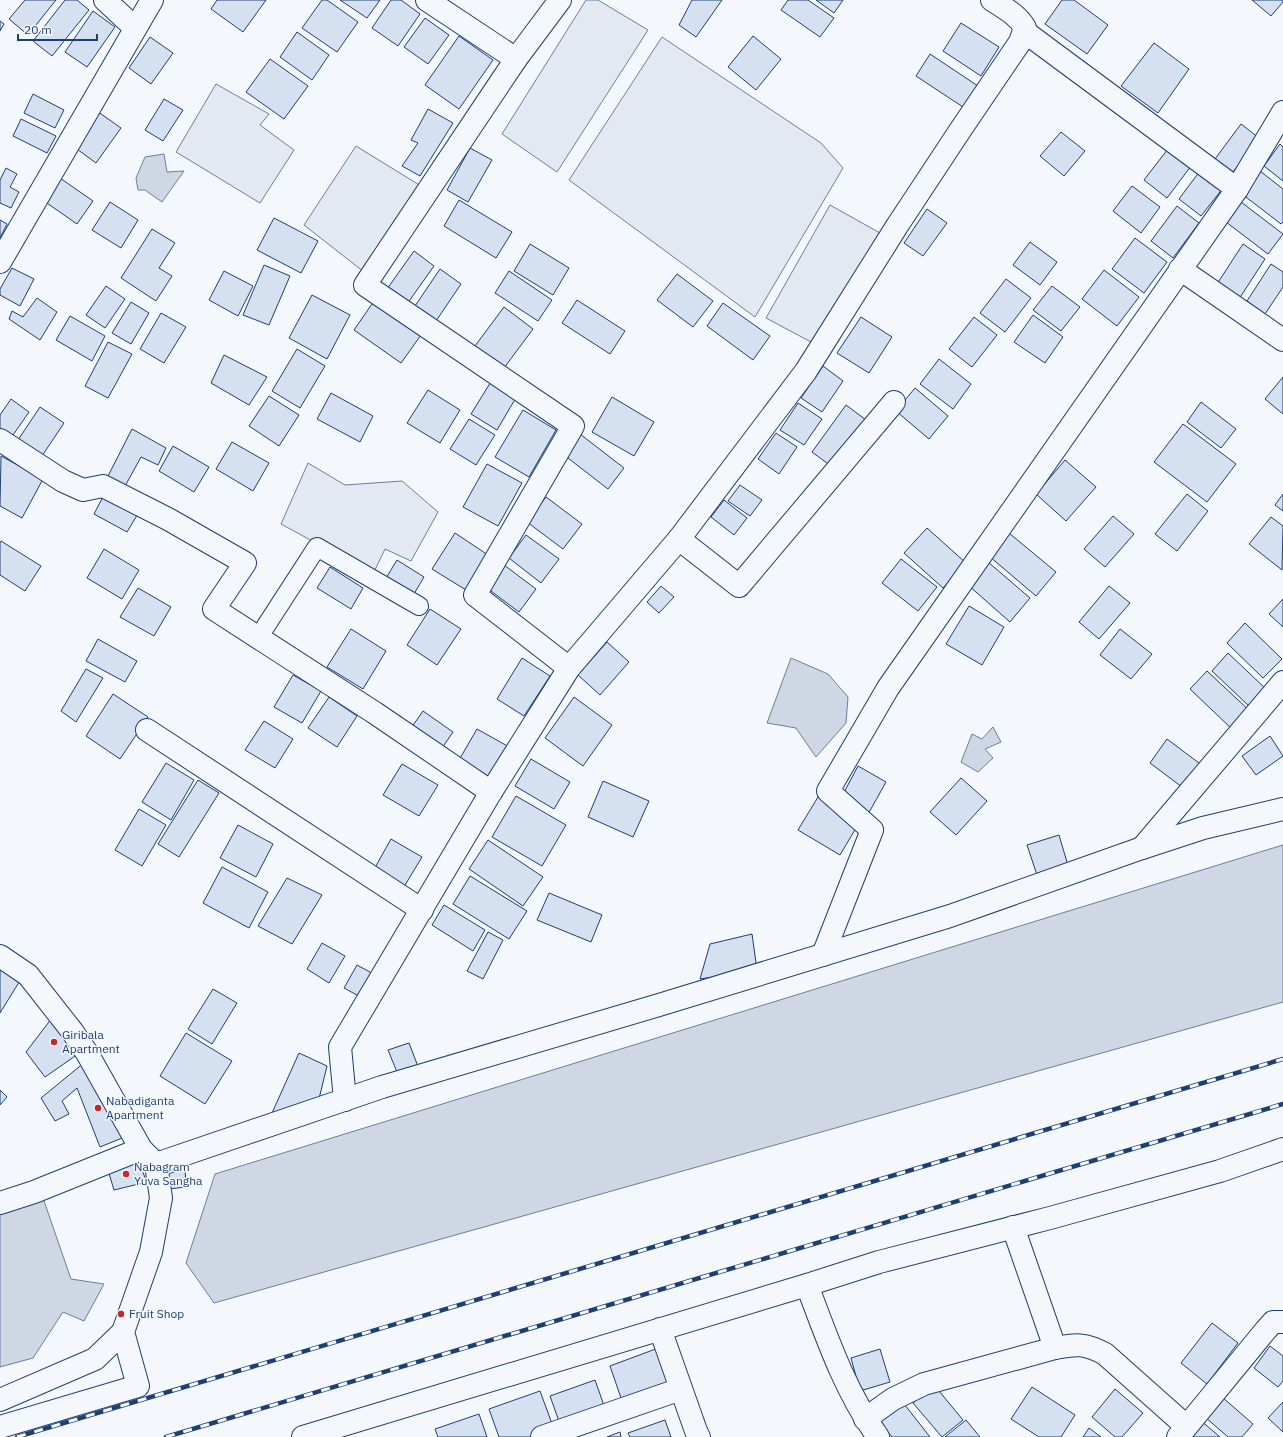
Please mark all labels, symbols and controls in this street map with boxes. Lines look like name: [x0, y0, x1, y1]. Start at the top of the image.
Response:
scale bar: [18, 16, 97, 42]
text: 20 m: [24, 22, 52, 37]
place label: Giribala Apartment: [62, 1027, 120, 1056]
marker: Giribala Apartment: [49, 1037, 59, 1047]
place label: Nabadiganta Apartment: [106, 1093, 175, 1122]
marker: Nabadiganta Apartment: [93, 1103, 103, 1113]
place label: Nabagram Yuva Sangha: [134, 1159, 203, 1188]
marker: Nabagram Yuva Sangha: [121, 1169, 131, 1179]
place label: Fruit Shop: [129, 1306, 184, 1321]
marker: Fruit Shop: [116, 1309, 126, 1319]

